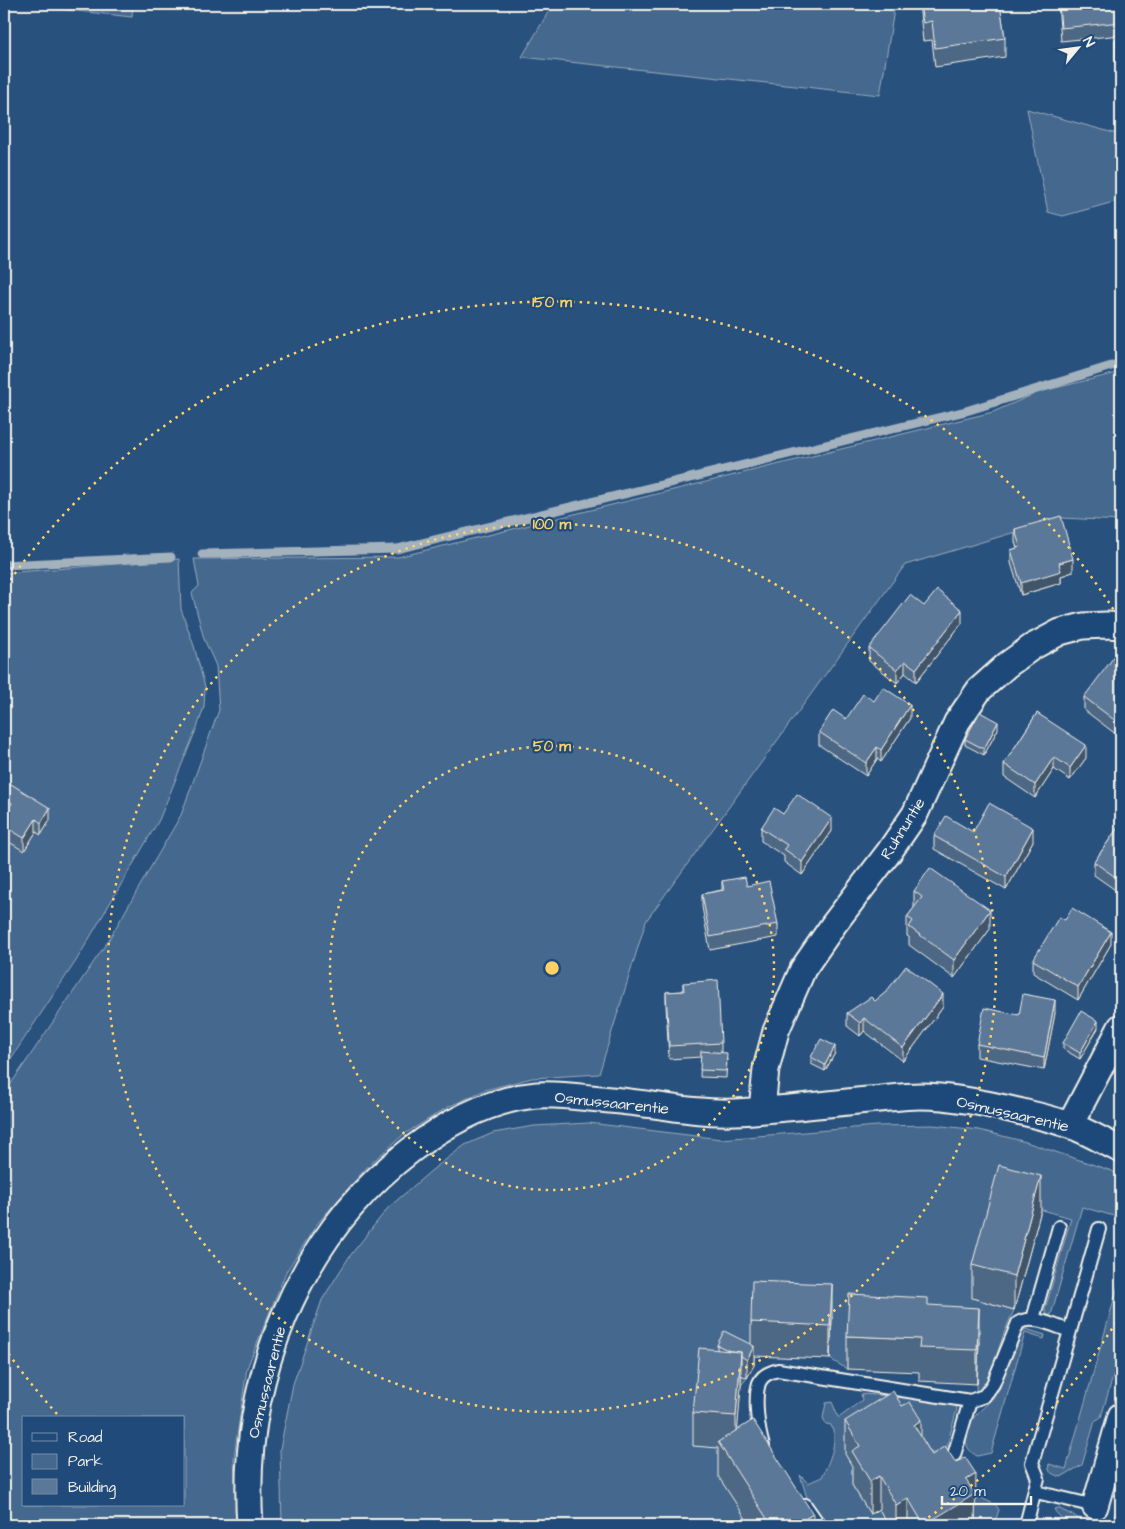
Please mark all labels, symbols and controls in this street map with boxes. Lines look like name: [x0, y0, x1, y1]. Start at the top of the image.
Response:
north arrow: [1052, 22, 1102, 72]
text: N: [1078, 33, 1099, 51]
text: 150 m: [532, 292, 572, 313]
text: 100 m: [533, 514, 572, 535]
text: 50 m: [533, 736, 571, 757]
street label: Ruhnuntie: [875, 793, 931, 864]
centre of rings: [543, 959, 561, 977]
street label: Osmussaarentie: [554, 1086, 670, 1120]
street label: Osmussaarentie: [954, 1090, 1071, 1138]
street label: Osmussaarentie: [242, 1324, 292, 1441]
legend: [22, 1416, 185, 1506]
text: Road: [68, 1427, 103, 1448]
text: Park: [68, 1451, 103, 1472]
scale bar: [942, 1474, 1031, 1506]
text: Building: [68, 1477, 116, 1499]
text: 20 m: [950, 1481, 986, 1502]

